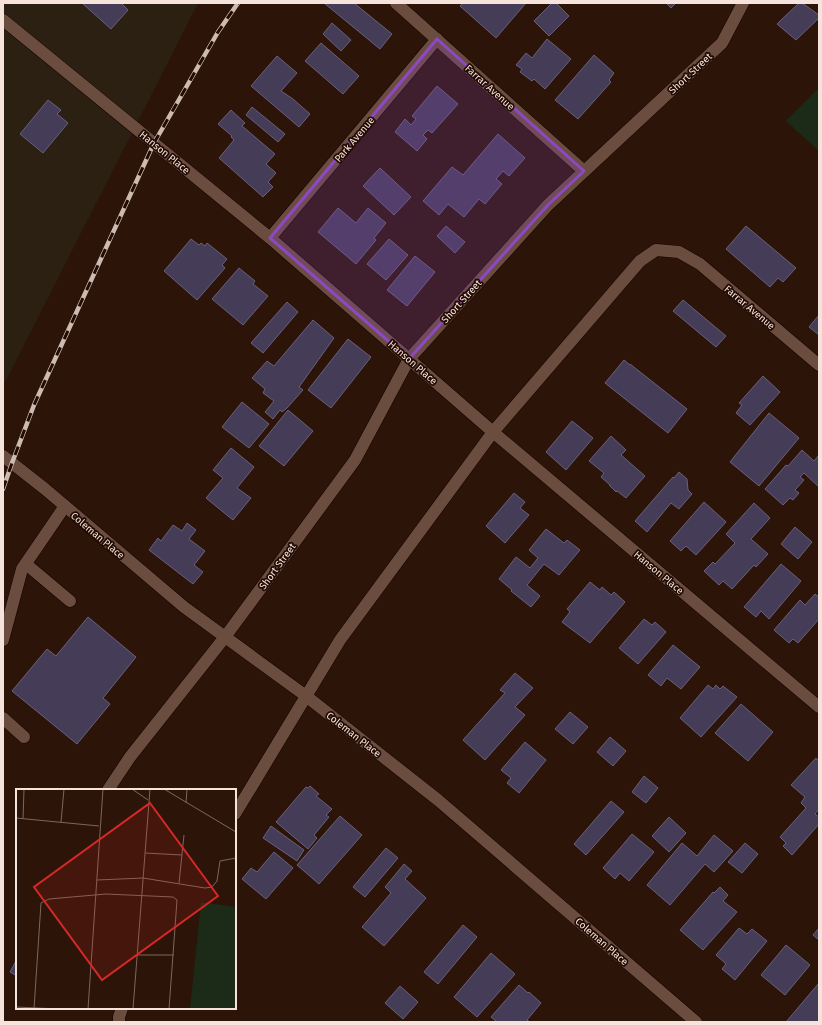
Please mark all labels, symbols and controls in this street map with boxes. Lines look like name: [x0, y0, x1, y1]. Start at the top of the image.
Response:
street label: Short Street: [667, 51, 715, 97]
street label: Farrar Avenue: [462, 62, 516, 113]
street label: Park Avenue: [332, 115, 377, 165]
street label: Hanson Place: [137, 129, 192, 177]
street label: Short Street: [439, 277, 485, 326]
street label: Farrar Avenue: [722, 283, 777, 332]
street label: Hanson Place: [385, 338, 439, 387]
street label: Coleman Place: [68, 510, 127, 562]
street label: Short Street: [257, 541, 299, 592]
street label: Hanson Place: [631, 549, 686, 597]
street label: Coleman Place: [324, 710, 383, 760]
inset map: [16, 789, 236, 1009]
street label: Coleman Place: [572, 916, 630, 968]

